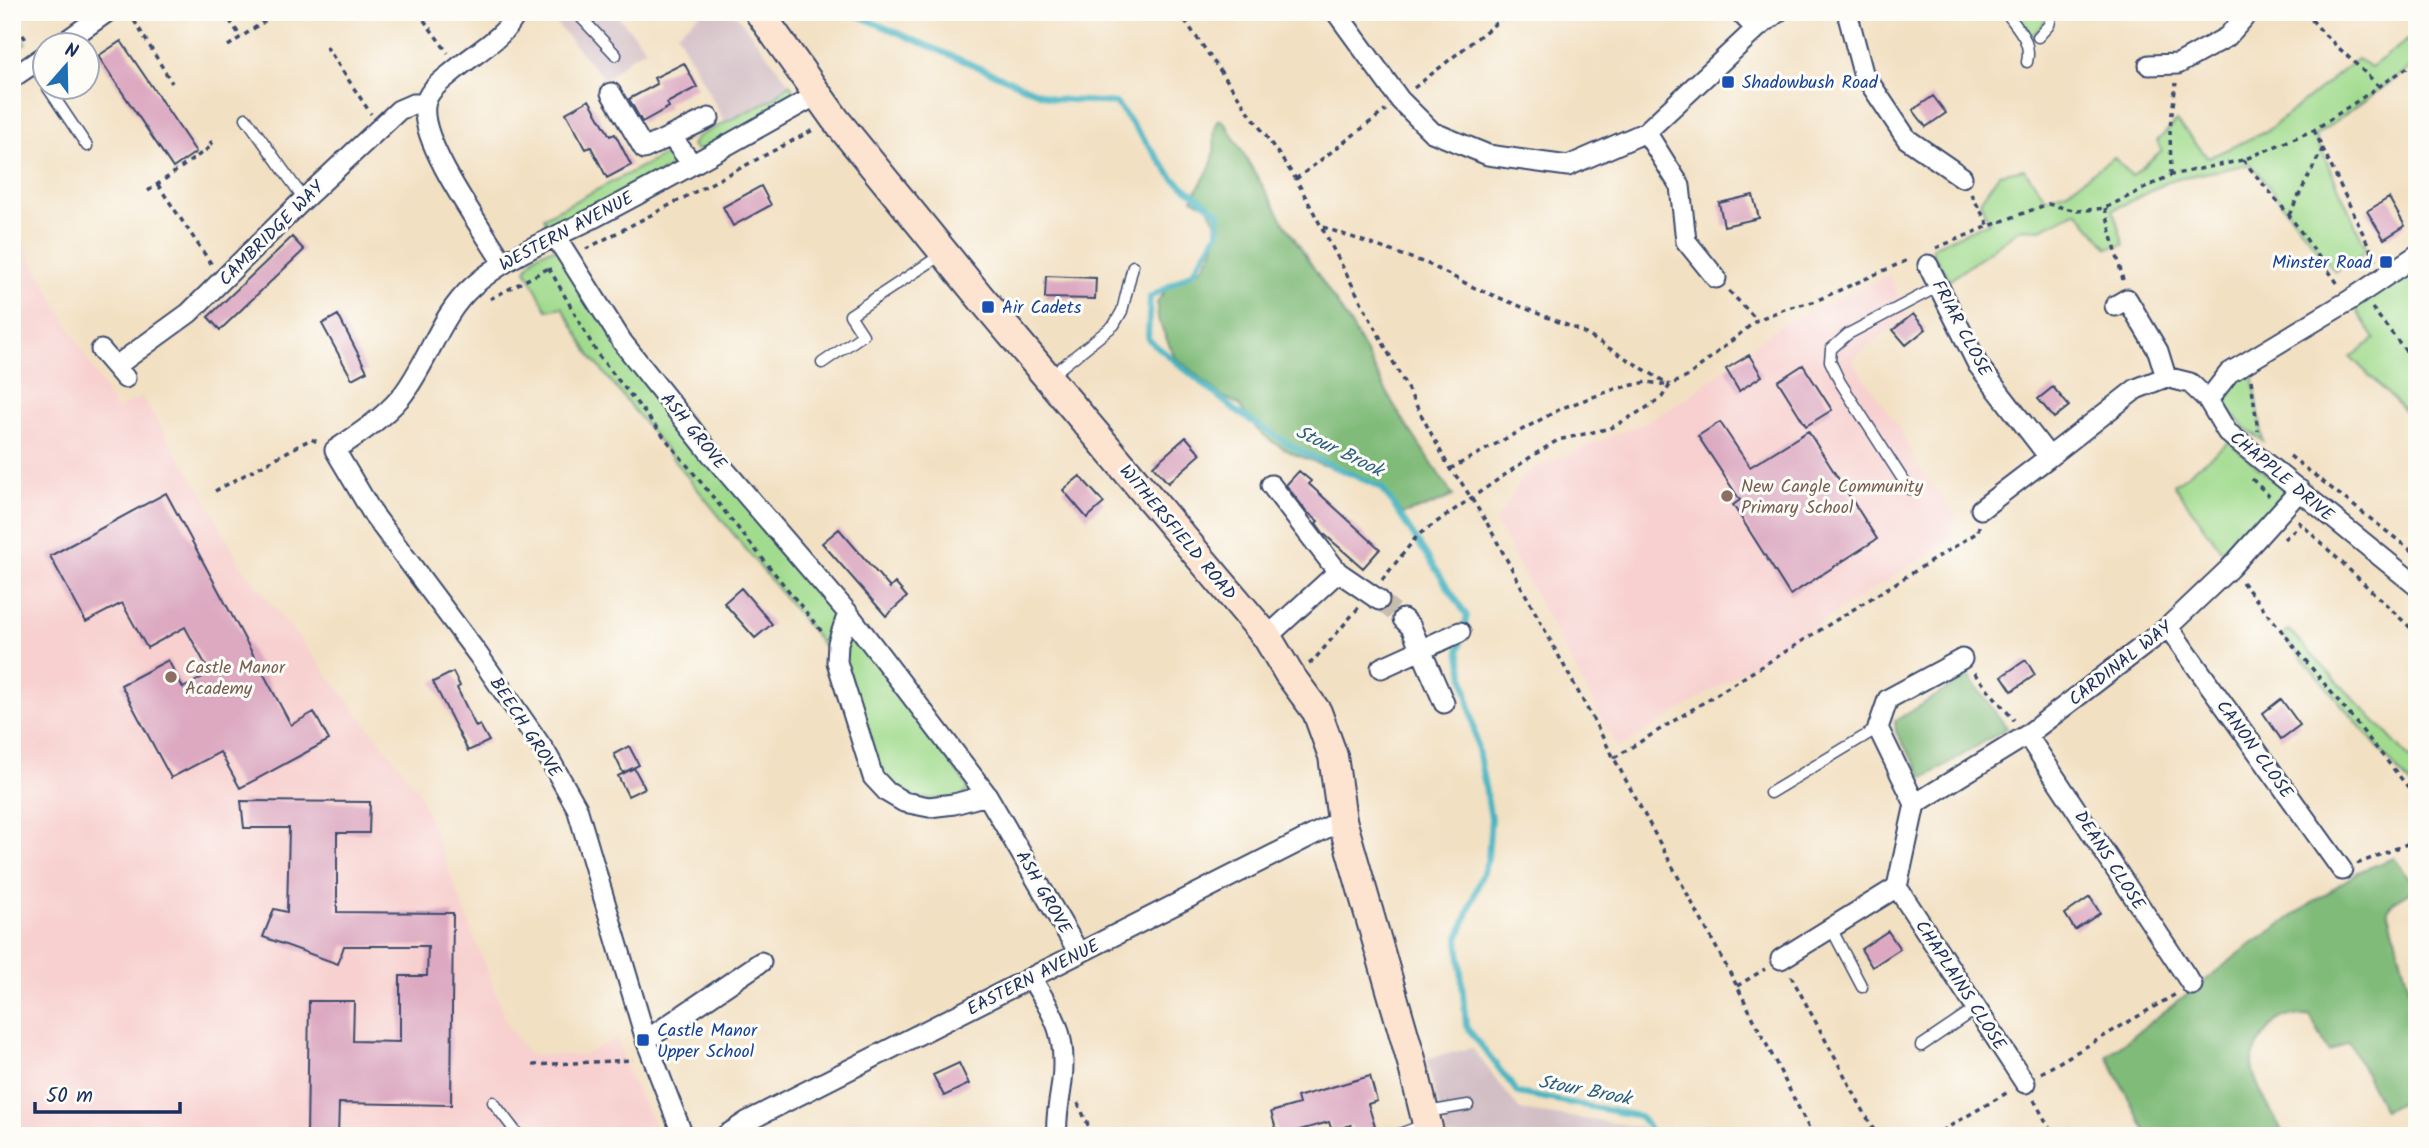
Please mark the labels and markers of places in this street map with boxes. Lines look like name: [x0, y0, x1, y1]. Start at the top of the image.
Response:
place label: Shadowbush Road: [1742, 69, 1879, 98]
marker: Shadowbush Road: [1720, 74, 1736, 90]
place label: Minster Road: [2272, 249, 2373, 278]
marker: Minster Road: [2378, 254, 2394, 270]
place label: Air Cadets: [1002, 294, 1082, 323]
marker: Air Cadets: [980, 299, 996, 315]
place label: New Cangle Community Primary School: [1741, 473, 1924, 523]
marker: New Cangle Community Primary School: [1719, 488, 1735, 504]
place label: Castle Manor Academy: [185, 654, 286, 704]
marker: Castle Manor Academy: [163, 669, 179, 685]
place label: Castle Manor Upper School: [657, 1017, 758, 1067]
marker: Castle Manor Upper School: [635, 1032, 651, 1048]

